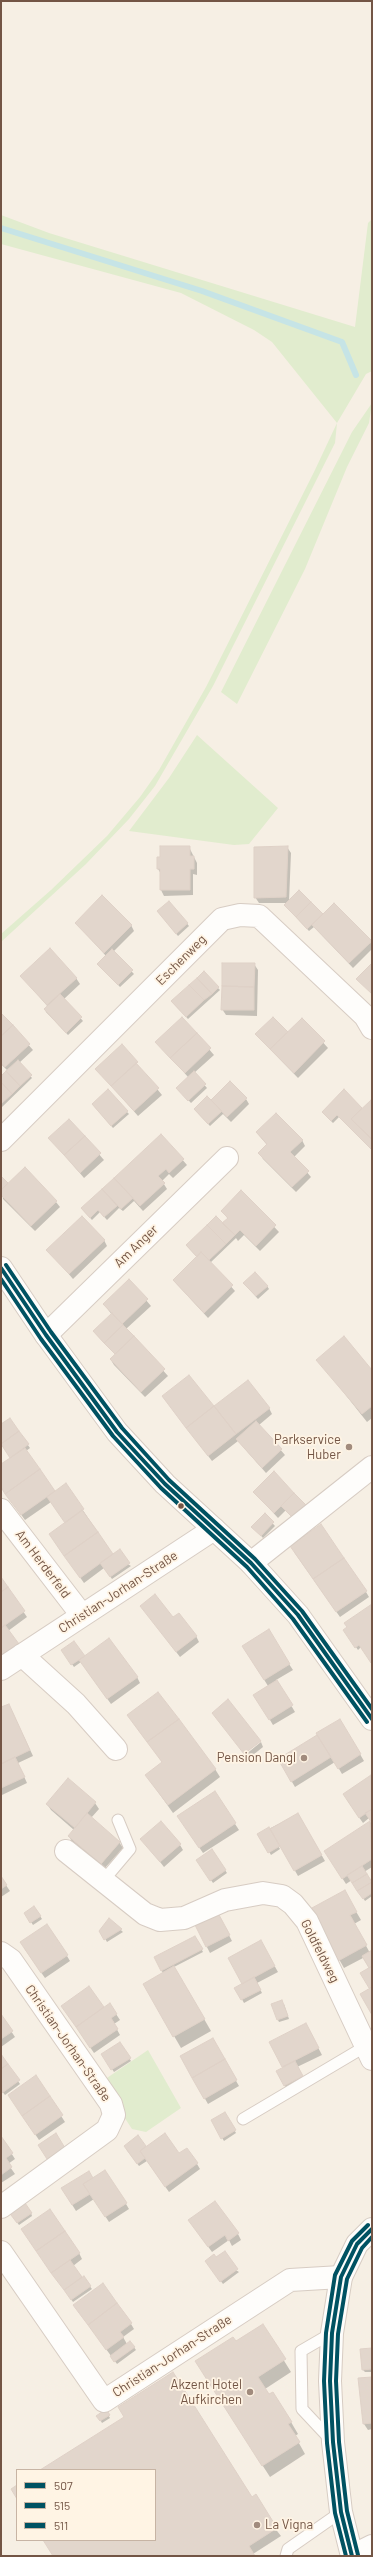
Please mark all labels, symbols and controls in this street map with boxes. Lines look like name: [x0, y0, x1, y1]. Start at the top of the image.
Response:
street label: Eschenweg: [153, 932, 209, 988]
street label: Am Anger: [111, 1221, 161, 1271]
place label: Parkservice Huber: [274, 1432, 341, 1463]
marker: Parkservice Huber: [344, 1442, 354, 1452]
unlabelled marker: [176, 1501, 186, 1511]
street label: Am Herderfeld: [12, 1527, 74, 1601]
street label: Christian-Jorhan-Straße: [56, 1548, 180, 1636]
place label: Pension Dangl: [217, 1750, 296, 1766]
marker: Pension Dangl: [299, 1753, 309, 1763]
street label: Goldfeldweg: [297, 1917, 343, 1985]
street label: Christian-Jorhan-Straße: [22, 1982, 114, 2104]
street label: Christian-Jorhan-Straße: [110, 2312, 234, 2400]
place label: Akzent Hotel Aufkirchen: [171, 2377, 242, 2408]
marker: Akzent Hotel Aufkirchen: [245, 2387, 255, 2397]
legend: [16, 2469, 156, 2541]
text: 507: [54, 2478, 73, 2492]
text: 515: [54, 2498, 70, 2512]
place label: La Vigna: [265, 2517, 313, 2533]
text: 511: [54, 2518, 68, 2532]
marker: La Vigna: [252, 2520, 262, 2530]

